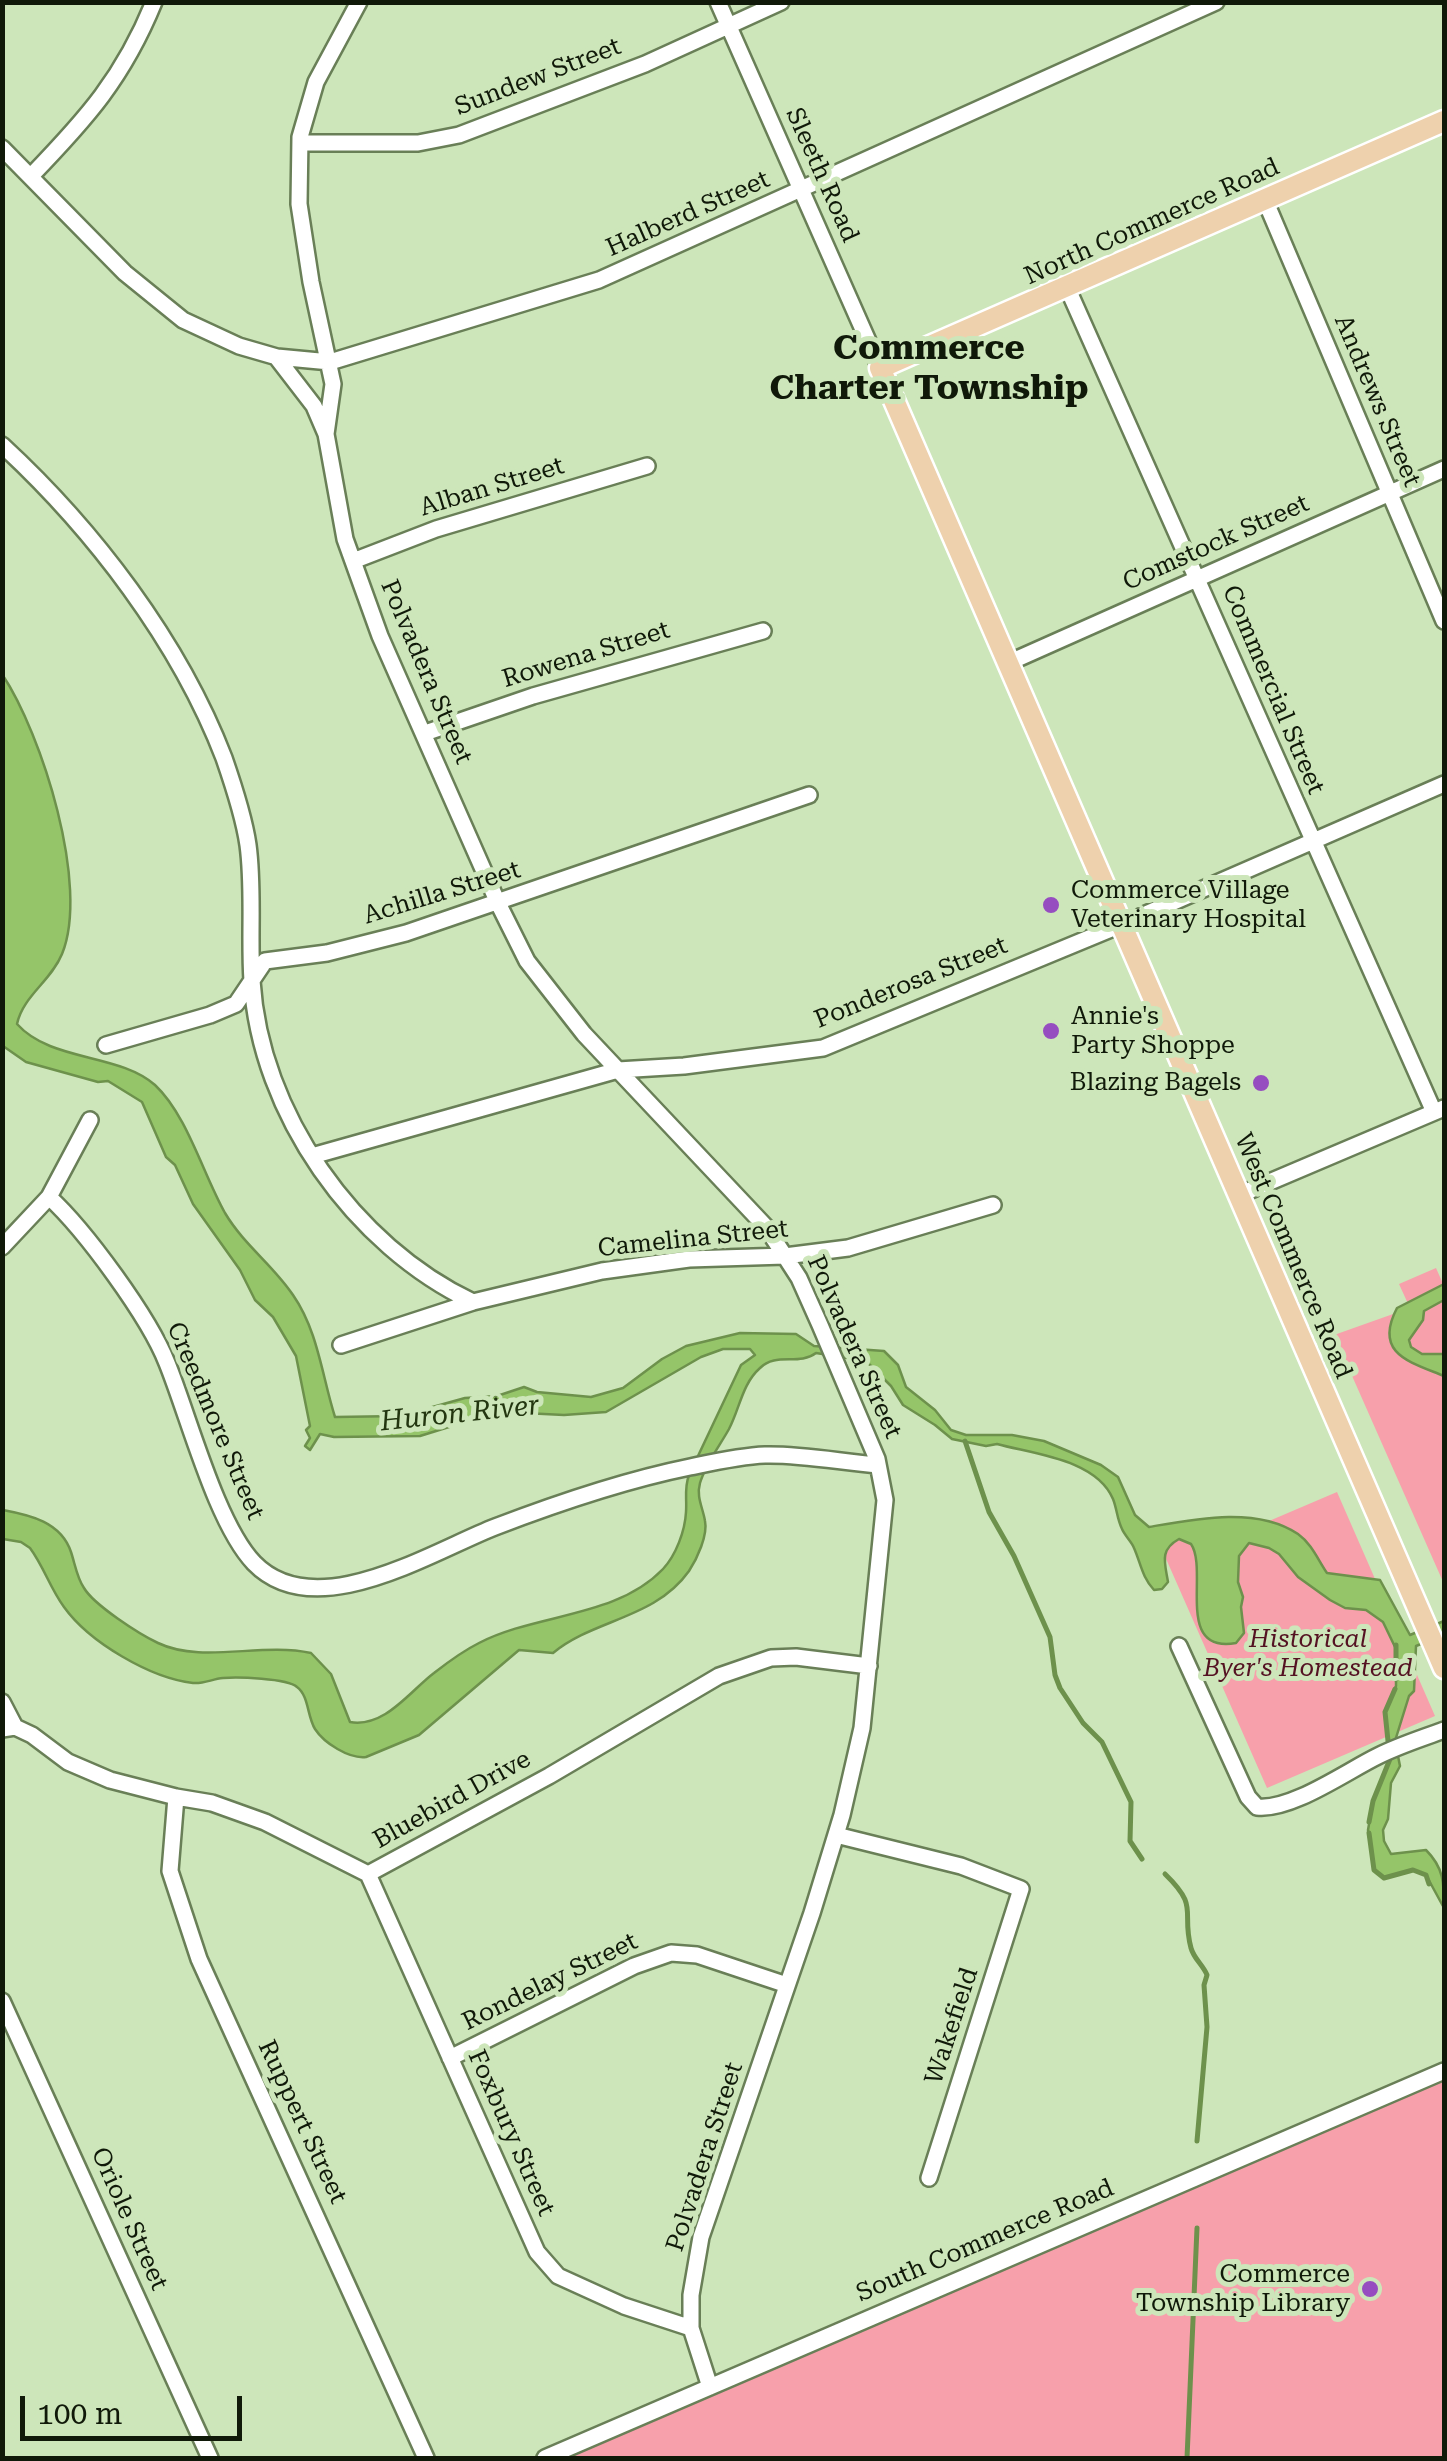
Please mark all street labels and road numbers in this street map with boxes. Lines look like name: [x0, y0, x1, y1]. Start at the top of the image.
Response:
street label: Sundew Street: [451, 32, 625, 122]
street label: Sleeth Road: [779, 103, 865, 247]
street label: North Commerce Road: [1020, 152, 1284, 292]
street label: Halberd Street: [602, 165, 774, 263]
street label: Andrews Street: [1327, 311, 1427, 491]
street label: Alban Street: [416, 451, 568, 523]
street label: Comstock Street: [1118, 489, 1314, 597]
street label: Polvadera Street: [374, 575, 478, 769]
street label: Commercial Street: [1215, 581, 1331, 799]
street label: Rowena Street: [499, 615, 673, 695]
street label: Achilla Street: [360, 855, 524, 931]
street label: Ponderosa Street: [810, 931, 1012, 1035]
street label: West Commerce Road: [1228, 1129, 1358, 1383]
street label: Camelina Street: [596, 1214, 790, 1264]
street label: Polvadera Street: [800, 1251, 908, 1443]
street label: Creedmore Street: [160, 1318, 270, 1524]
street label: Bluebird Drive: [368, 1744, 536, 1856]
street label: Rondelay Street: [457, 1927, 643, 2037]
street label: Wakefield: [919, 1964, 985, 2088]
street label: Ruppert Street: [251, 2035, 353, 2209]
street label: Foxbury Street: [461, 2045, 561, 2221]
street label: Polvadera Street: [660, 2059, 750, 2255]
street label: Oriole Street: [84, 2143, 174, 2295]
street label: South Commerce Road: [852, 2173, 1118, 2309]

